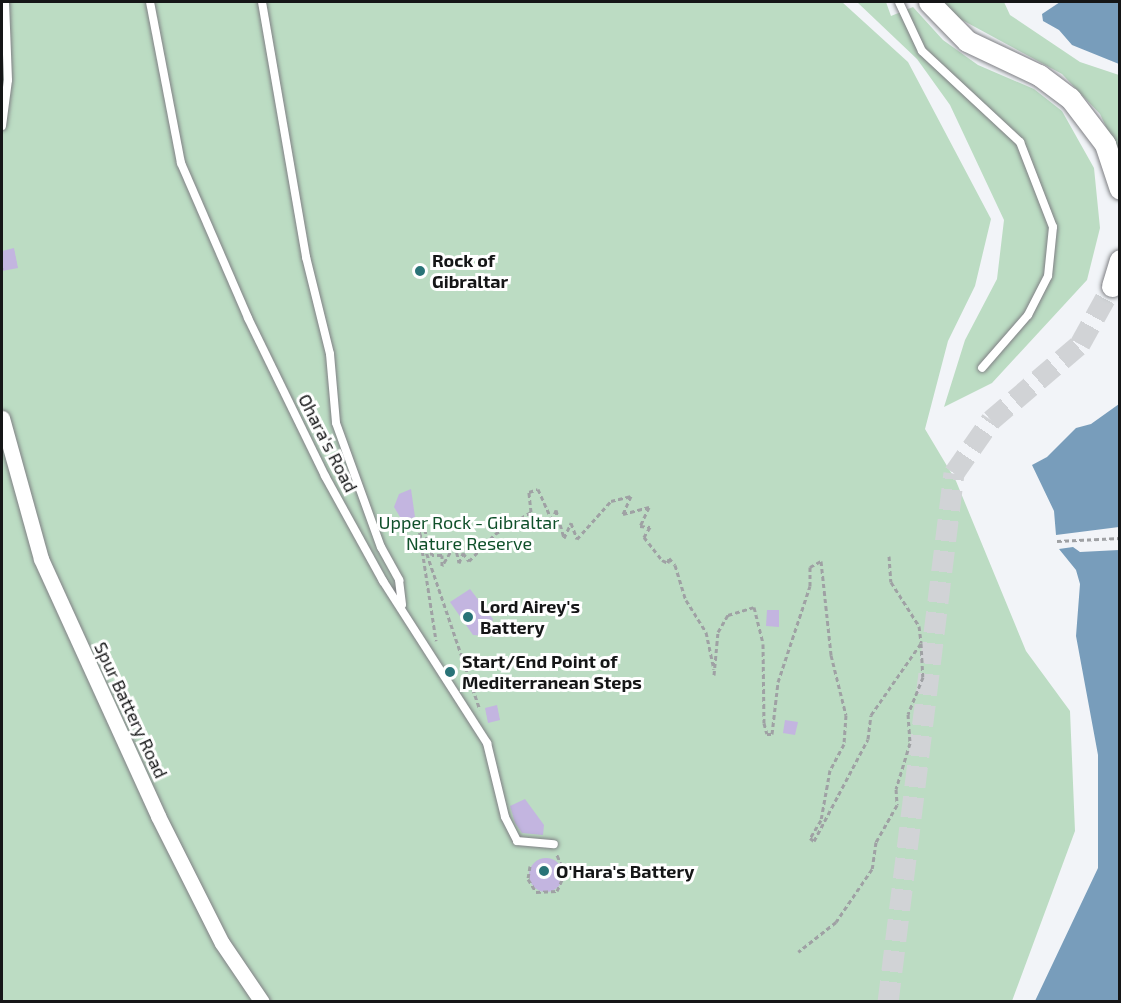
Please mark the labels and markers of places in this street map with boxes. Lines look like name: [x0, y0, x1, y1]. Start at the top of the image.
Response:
place label: Rock of Gibraltar: [432, 250, 508, 292]
marker: Rock of Gibraltar: [413, 264, 427, 278]
place label: Lord Airey's Battery: [480, 596, 580, 638]
marker: Lord Airey's Battery: [461, 610, 475, 624]
place label: Start/End Point of Mediterranean Steps: [462, 651, 642, 694]
marker: Start/End Point of Mediterranean Steps: [443, 665, 457, 679]
place label: O'Hara's Battery: [556, 860, 694, 882]
marker: O'Hara's Battery: [537, 864, 551, 878]

